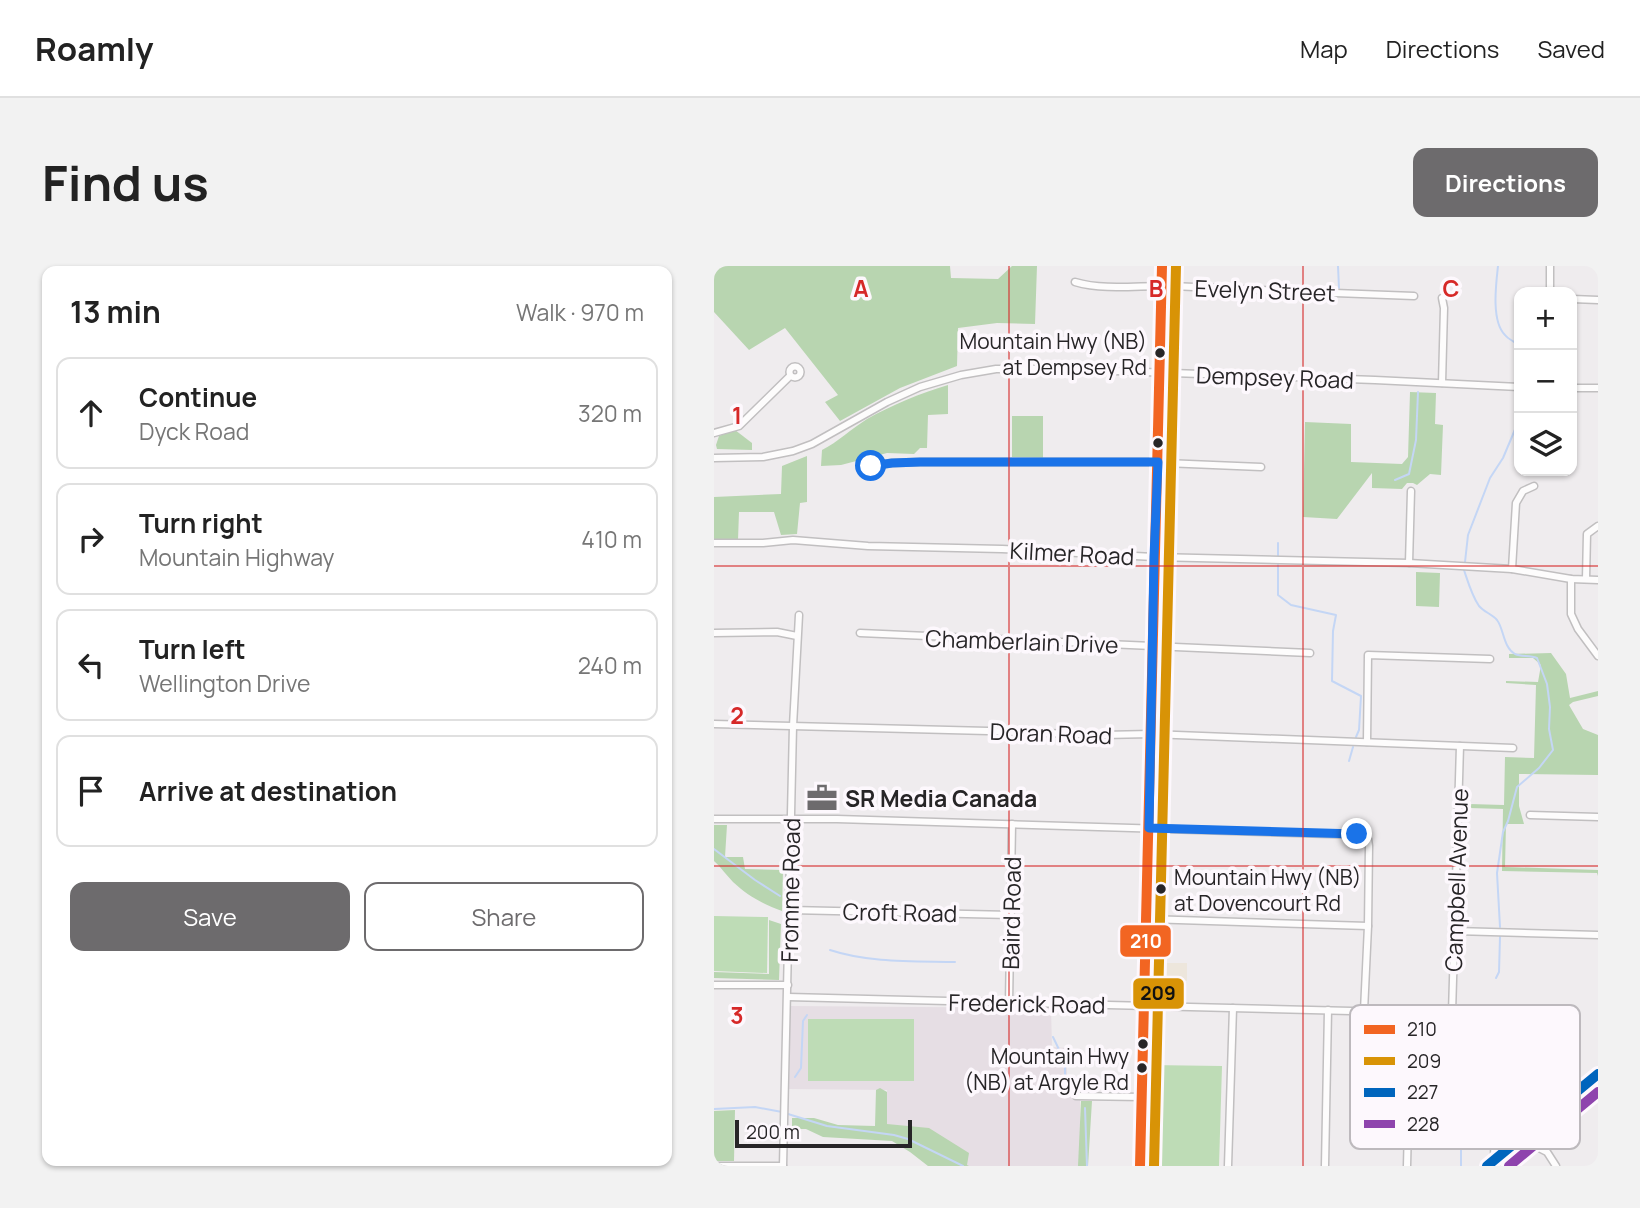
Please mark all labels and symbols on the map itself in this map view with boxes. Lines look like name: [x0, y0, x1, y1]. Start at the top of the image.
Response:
text: A: [853, 272, 869, 304]
text: B: [1149, 272, 1163, 304]
street label: Evelyn Street: [1194, 272, 1336, 308]
text: C: [1443, 272, 1460, 304]
place label: Mountain Hwy (NB) at Dempsey Rd: [960, 327, 1147, 381]
marker: Mountain Hwy (NB) at Dempsey Rd: [1153, 346, 1167, 360]
street label: Dempsey Road: [1195, 358, 1355, 396]
text: 1: [732, 399, 742, 431]
unlabelled marker: [1151, 436, 1165, 450]
route start: [855, 450, 886, 481]
street label: Kilmer Road: [1009, 534, 1135, 572]
street label: Chamberlain Drive: [925, 622, 1119, 660]
text: 2: [730, 699, 744, 731]
street label: Doran Road: [989, 715, 1113, 751]
office icon: SR Media Canada: [805, 781, 839, 815]
place label: SR Media Canada: [845, 782, 1037, 814]
street label: Campbell Avenue: [1437, 788, 1475, 972]
street label: Fromme Road: [773, 817, 807, 963]
route end: [1341, 818, 1372, 849]
street label: Baird Road: [994, 856, 1028, 970]
place label: Mountain Hwy (NB) at Dovencourt Rd: [1174, 863, 1361, 917]
marker: Mountain Hwy (NB) at Dovencourt Rd: [1154, 882, 1168, 896]
street label: Croft Road: [842, 895, 958, 929]
line badge: 210: [1119, 924, 1172, 958]
text: 210: [1130, 928, 1162, 954]
line badge: 209: [1132, 977, 1185, 1010]
text: 209: [1140, 980, 1176, 1006]
street label: Frederick Road: [948, 986, 1106, 1020]
text: 3: [730, 999, 744, 1031]
legend: [1350, 1005, 1580, 1149]
text: 210: [1407, 1016, 1437, 1042]
unlabelled marker: [1136, 1037, 1150, 1051]
place label: Mountain Hwy (NB) at Argyle Rd: [964, 1042, 1129, 1096]
text: 209: [1407, 1048, 1441, 1074]
marker: Mountain Hwy (NB) at Argyle Rd: [1135, 1061, 1149, 1075]
text: 227: [1407, 1079, 1438, 1105]
text: 228: [1407, 1111, 1440, 1137]
scale bar: [735, 1117, 912, 1149]

